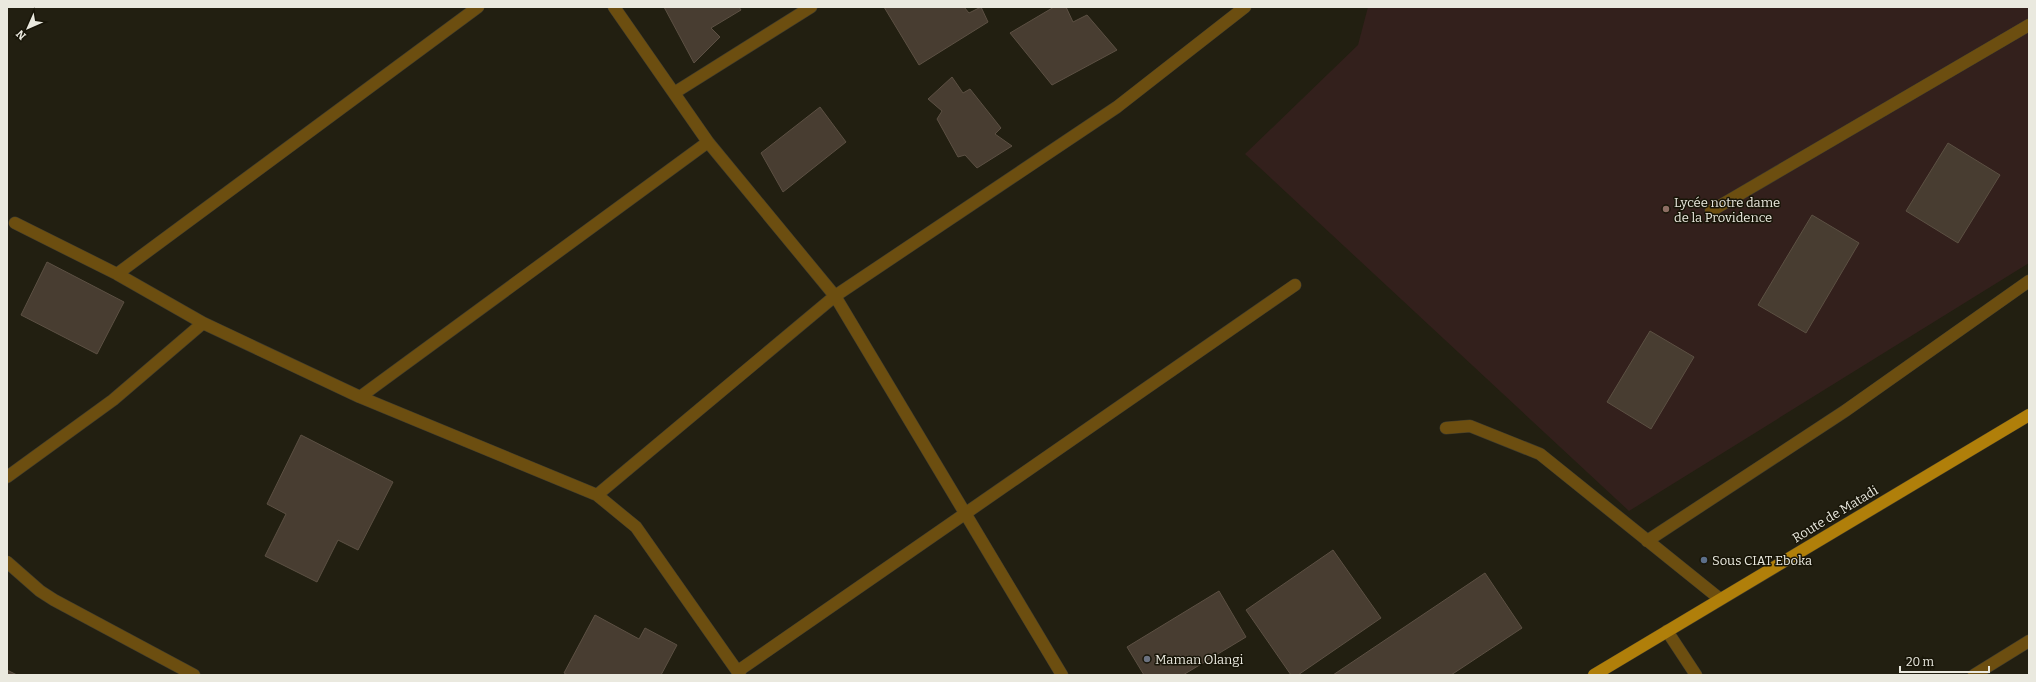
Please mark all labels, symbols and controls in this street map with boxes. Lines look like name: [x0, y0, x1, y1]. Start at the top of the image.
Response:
north arrow: [8, 8, 48, 48]
text: N: [13, 27, 29, 42]
place label: Lycée notre dame de la Providence: [1674, 195, 1780, 225]
marker: Lycée notre dame de la Providence: [1661, 204, 1671, 214]
street label: Route de Matadi: [1789, 482, 1881, 545]
place label: Sous CIAT Eboka: [1712, 553, 1812, 568]
marker: Sous CIAT Eboka: [1699, 555, 1709, 565]
scale bar: [1900, 648, 1989, 674]
place label: Maman Olangi: [1155, 652, 1243, 667]
marker: Maman Olangi: [1142, 654, 1152, 664]
text: 20 m: [1906, 655, 1935, 669]

